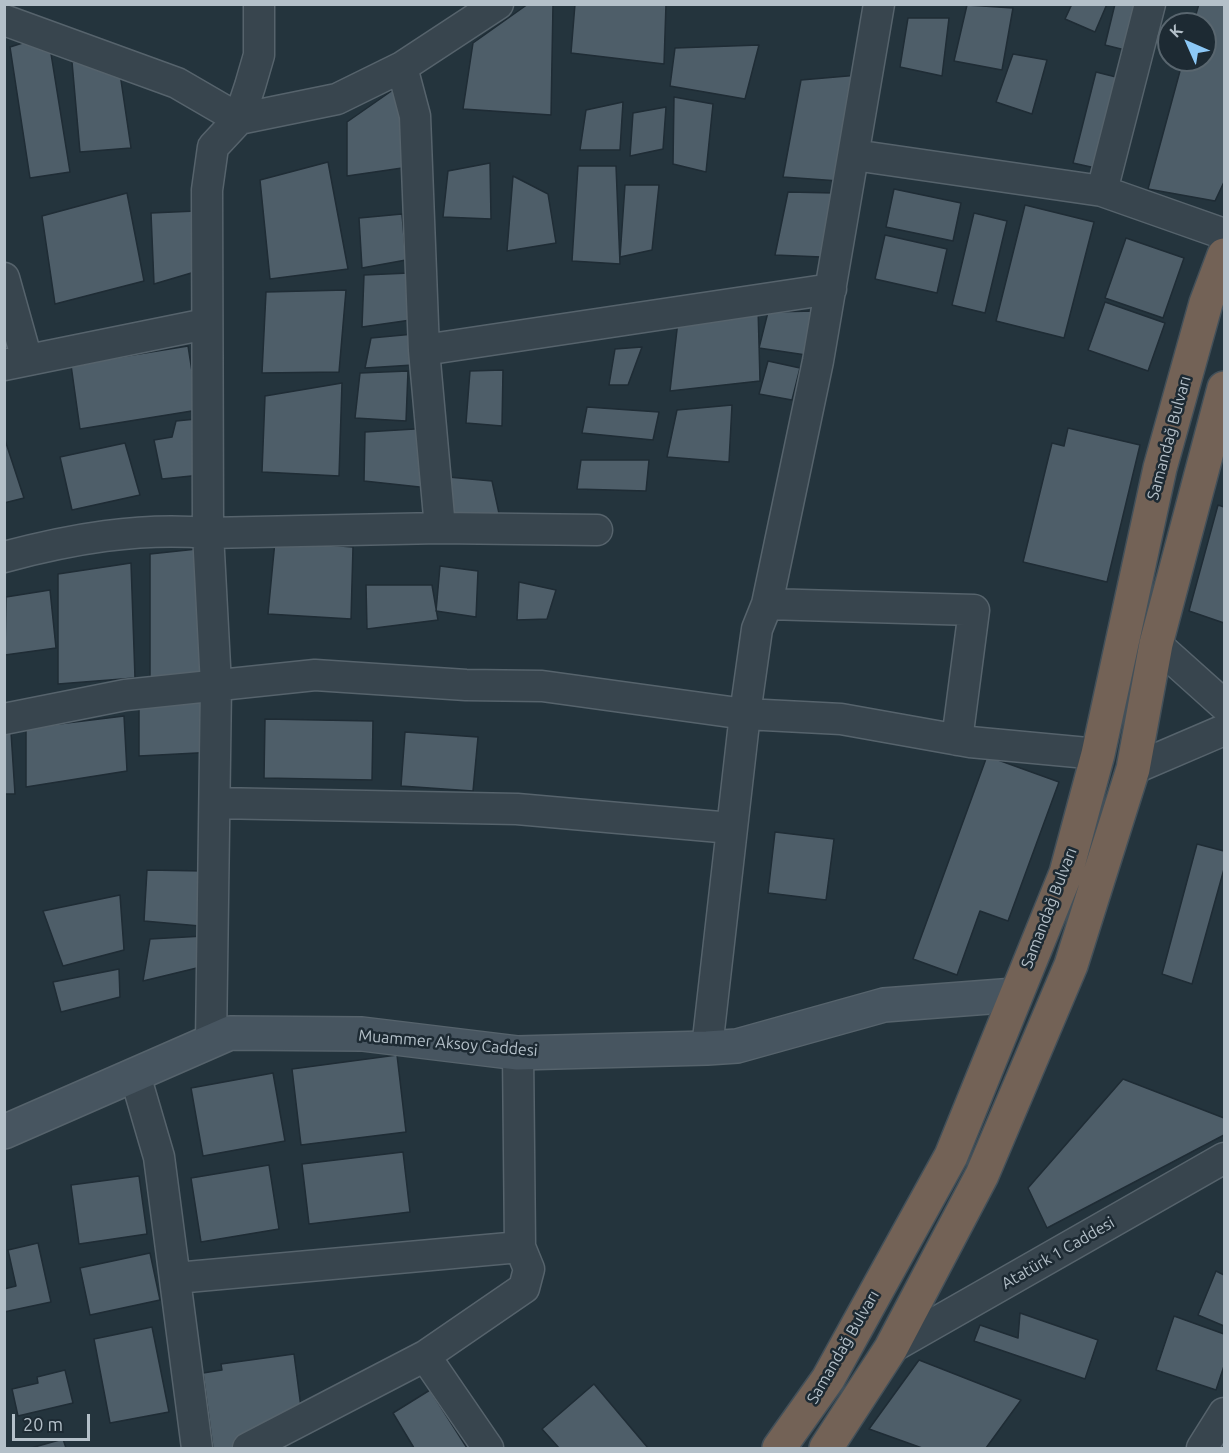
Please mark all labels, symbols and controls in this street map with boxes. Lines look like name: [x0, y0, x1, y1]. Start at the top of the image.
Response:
north arrow: [1157, 12, 1217, 72]
text: K: [1166, 21, 1186, 41]
street label: Samandağ Bulvarı: [1143, 374, 1195, 502]
street label: Samandağ Bulvarı: [1017, 845, 1081, 971]
street label: Muammer Aksoy Caddesi: [358, 1026, 538, 1060]
street label: Atatürk 1 Caddesi: [998, 1213, 1118, 1293]
street label: Samandağ Bulvarı: [803, 1287, 883, 1407]
scale bar: [15, 1402, 93, 1440]
text: 20 m: [23, 1414, 63, 1434]

